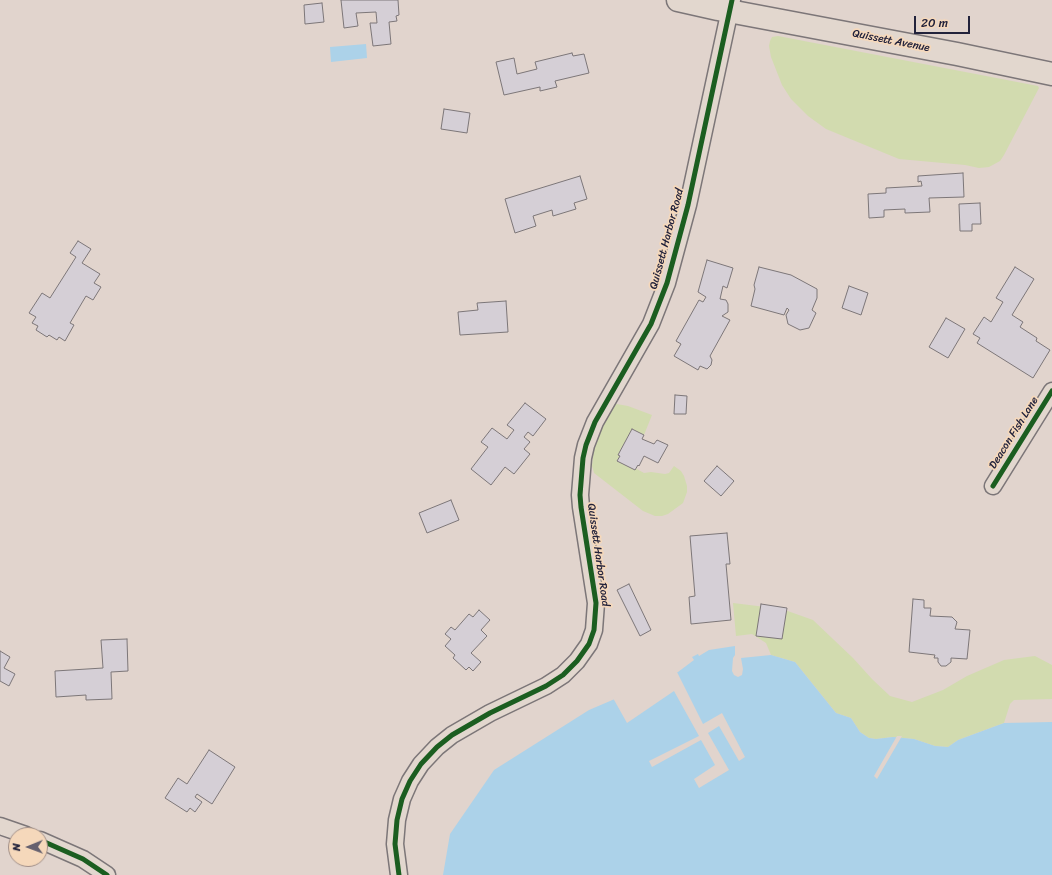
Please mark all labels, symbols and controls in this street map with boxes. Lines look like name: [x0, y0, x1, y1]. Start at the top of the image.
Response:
scale bar: [916, 8, 972, 34]
text: 20 m: [921, 12, 948, 34]
street label: Quissett Avenue: [851, 27, 931, 55]
street label: Quissett Harbor Road: [647, 187, 687, 291]
street label: Deacon Fish Lane: [987, 395, 1041, 471]
street label: Quissett Harbor Road: [584, 503, 612, 607]
north arrow: [8, 827, 48, 867]
text: N: [7, 843, 26, 851]

